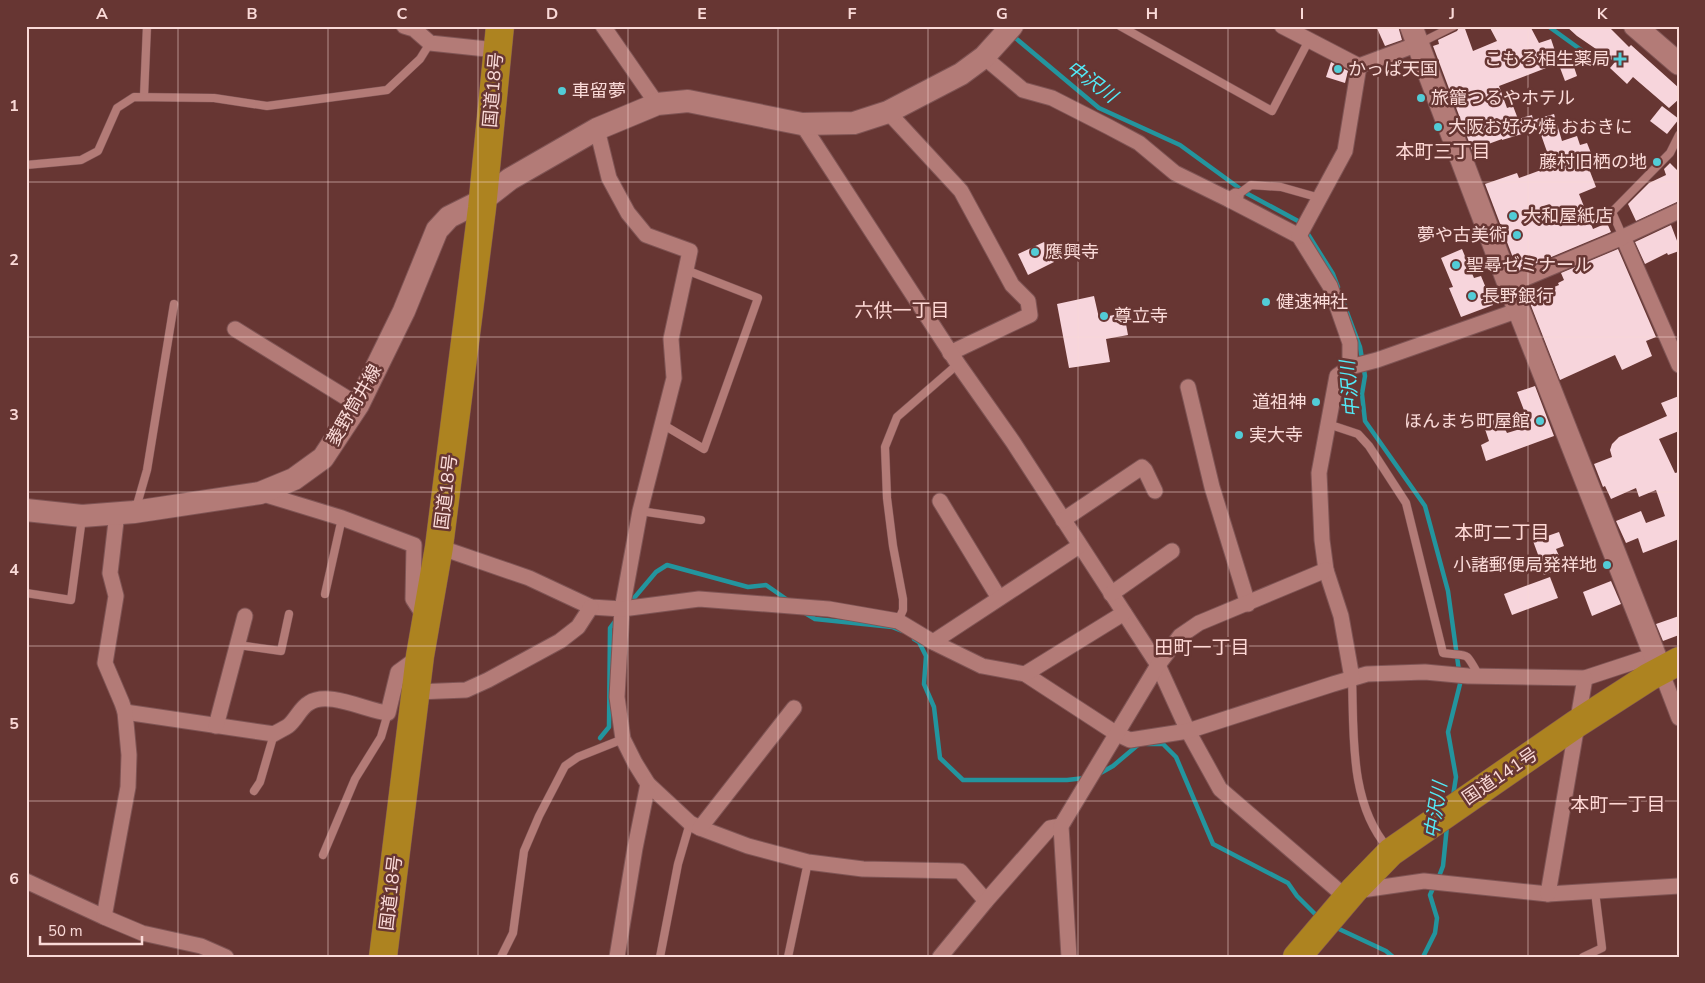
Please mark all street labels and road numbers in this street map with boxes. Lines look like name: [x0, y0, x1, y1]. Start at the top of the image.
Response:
street label: 国道18号: [478, 51, 508, 129]
street label: 菱野筒井線: [321, 360, 387, 450]
street label: 国道18号: [429, 453, 463, 531]
street label: 国道141号: [1457, 742, 1543, 810]
street label: 国道18号: [374, 854, 408, 932]

